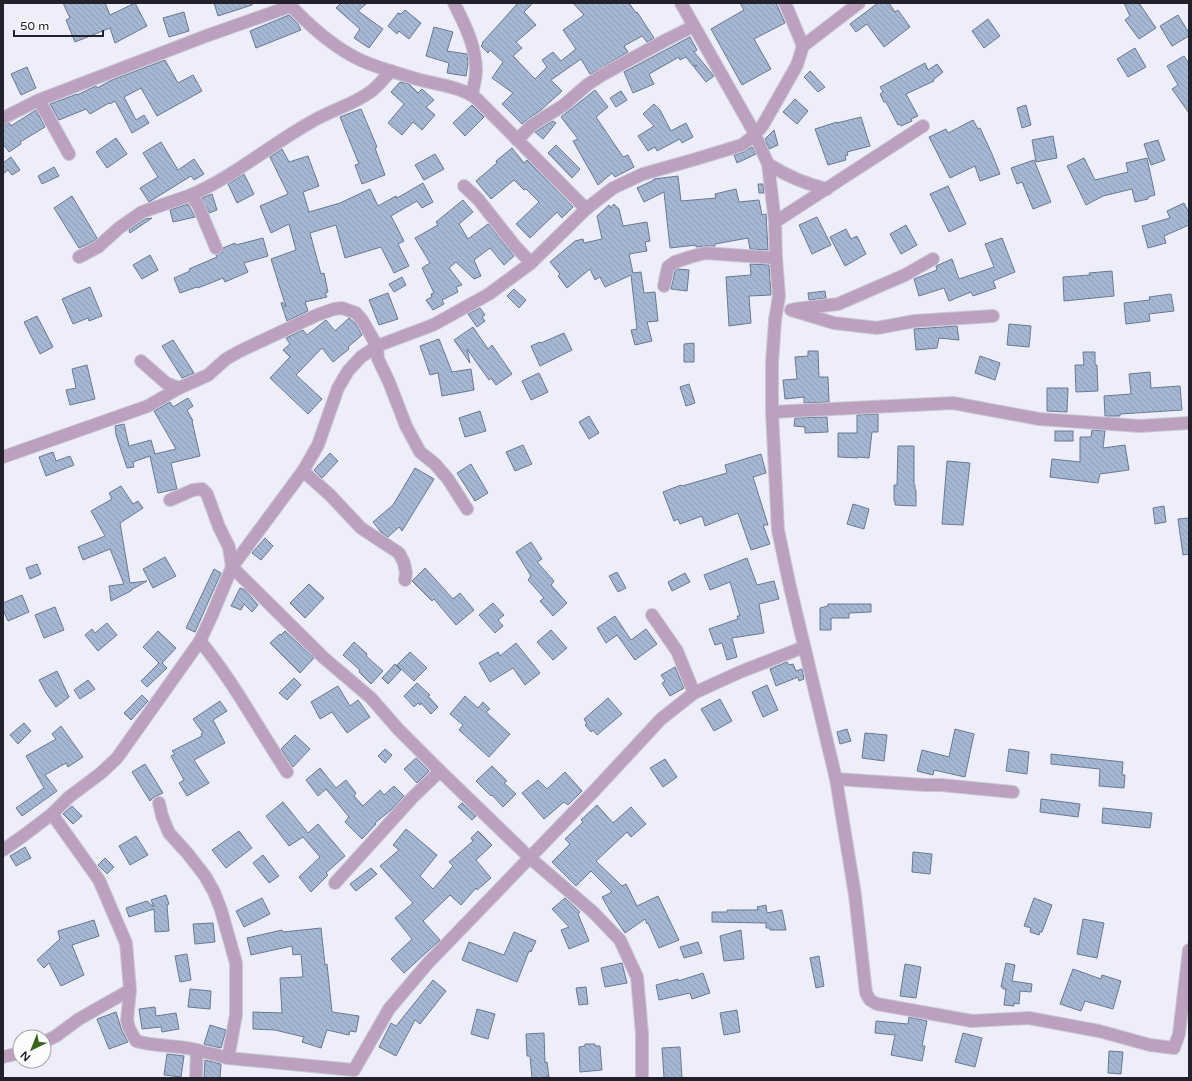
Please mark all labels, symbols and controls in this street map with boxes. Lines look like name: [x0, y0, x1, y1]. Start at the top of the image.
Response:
scale bar: [14, 12, 103, 38]
text: 50 m: [20, 19, 49, 33]
north arrow: [12, 1029, 52, 1069]
text: N: [18, 1048, 33, 1064]

